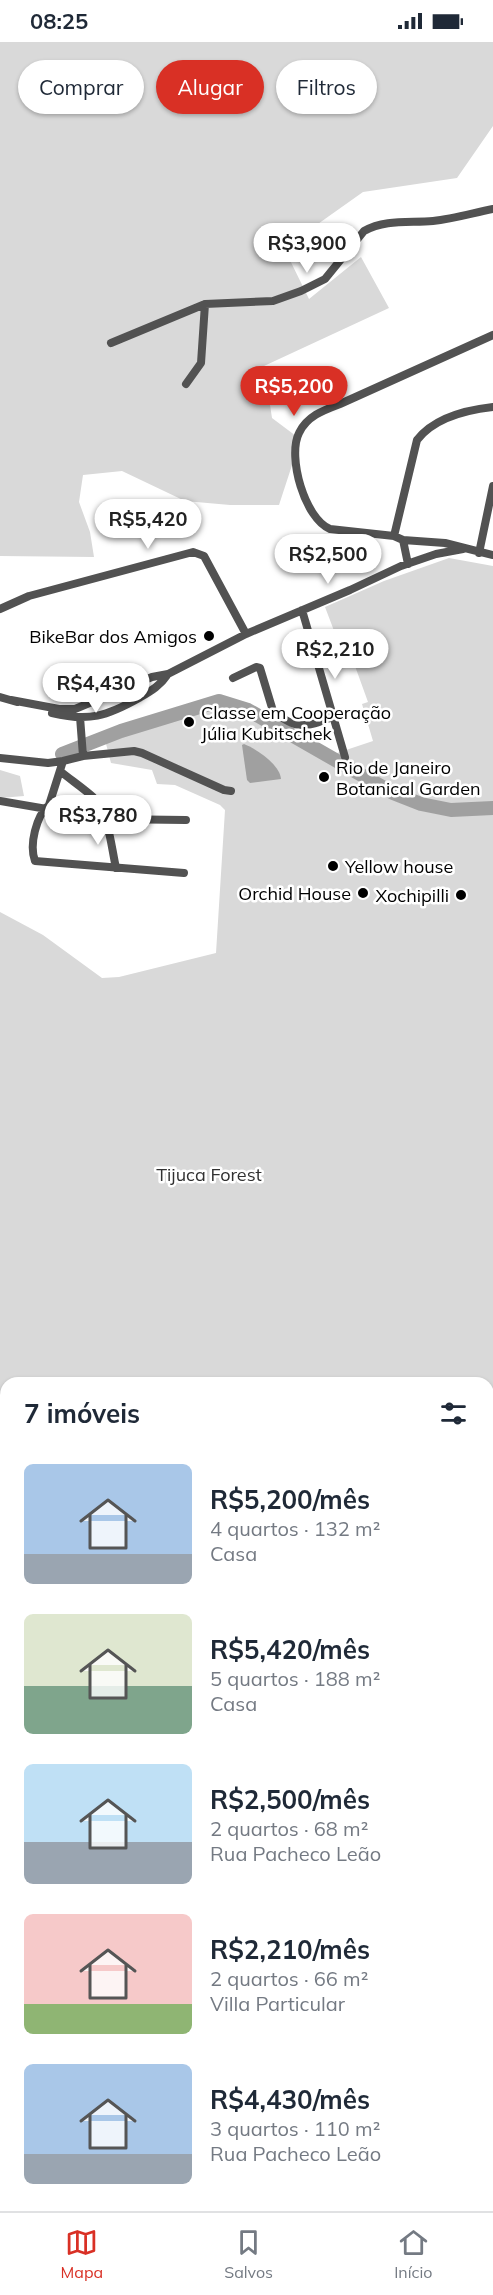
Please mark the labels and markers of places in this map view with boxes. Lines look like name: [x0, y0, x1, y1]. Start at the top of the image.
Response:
pin: R$3,900: [252, 223, 362, 274]
pin: R$5,200: [239, 366, 349, 417]
pin: R$5,420: [93, 499, 203, 550]
pin: R$2,500: [273, 534, 383, 585]
place label: BikeBar dos Amigos: [29, 625, 197, 648]
marker: BikeBar dos Amigos: [202, 629, 216, 643]
pin: R$2,210: [280, 629, 390, 680]
pin: R$4,430: [41, 663, 151, 714]
place label: Classe em Cooperação Júlia Kubitschek: [201, 701, 391, 745]
marker: Classe em Cooperação Júlia Kubitschek: [182, 715, 196, 729]
place label: Rio de Janeiro Botanical Garden: [336, 756, 481, 800]
marker: Rio de Janeiro Botanical Garden: [317, 770, 331, 784]
pin: R$3,780: [43, 795, 153, 846]
place label: Yellow house: [344, 855, 453, 878]
marker: Yellow house: [326, 859, 340, 873]
place label: Orchid House: [238, 882, 351, 905]
place label: Xochipilli: [375, 884, 449, 907]
marker: Orchid House: [356, 886, 370, 900]
marker: Xochipilli: [454, 888, 468, 902]

